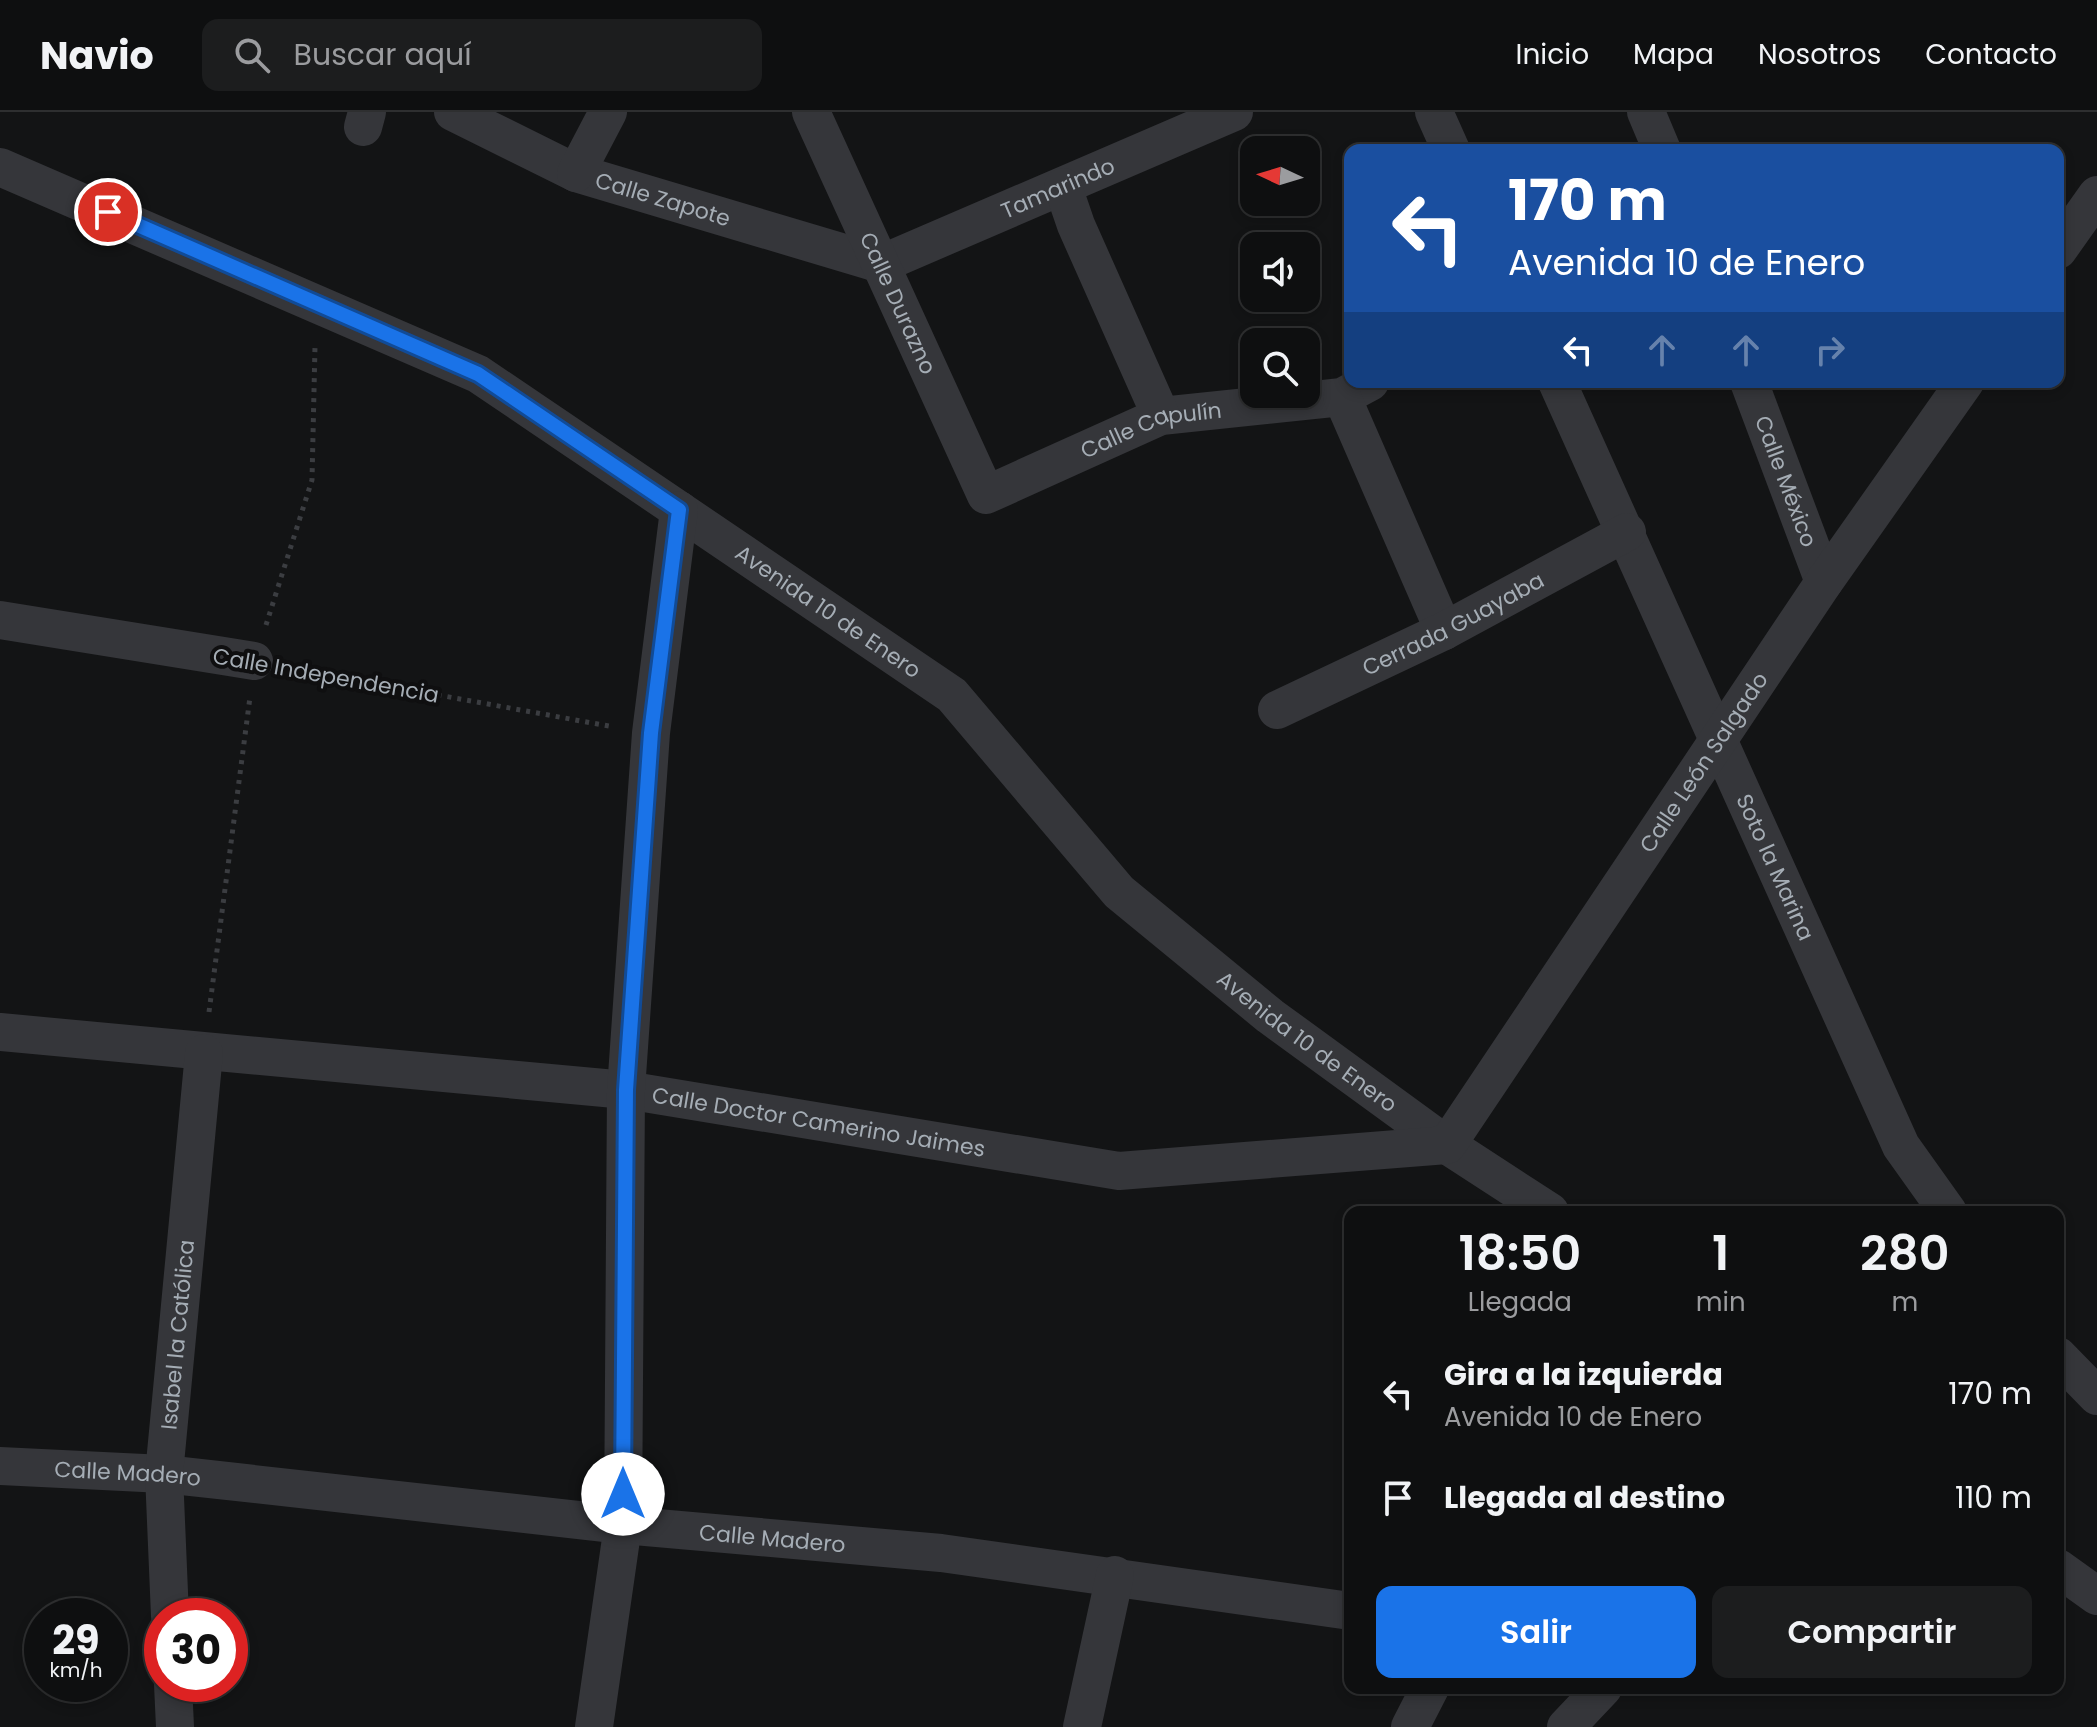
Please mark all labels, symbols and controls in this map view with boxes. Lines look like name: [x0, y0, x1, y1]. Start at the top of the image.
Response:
search box: [202, 19, 762, 91]
text: Navio: [40, 29, 154, 82]
icon: search: [230, 33, 274, 77]
text: Buscar aquí: [294, 33, 472, 76]
text: Inicio: [1516, 35, 1589, 74]
text: Mapa: [1633, 35, 1714, 74]
text: Nosotros: [1758, 35, 1881, 74]
text: Contacto: [1925, 35, 2057, 74]
north arrow: [1240, 136, 1320, 216]
map controls: [1240, 136, 1320, 408]
street label: Tamarindo: [996, 150, 1120, 227]
text: 170 m: [1508, 161, 1667, 240]
street label: Calle Zapote: [591, 165, 734, 234]
icon: left: [1376, 176, 1480, 280]
pin: [74, 178, 142, 246]
icon: arrive: [86, 190, 130, 234]
street label: Calle Durazno: [852, 227, 944, 379]
button: sound: [1240, 232, 1320, 312]
text: Avenida 10 de Enero: [1508, 237, 1865, 288]
button: search: [1240, 328, 1320, 408]
icon: left: [1556, 328, 1600, 372]
icon: ahead: [1640, 328, 1684, 372]
icon: ahead: [1724, 328, 1768, 372]
icon: right: [1808, 328, 1852, 372]
street label: Calle Capulín: [1075, 395, 1223, 466]
street label: Calle México: [1747, 411, 1825, 552]
street label: Avenida 10 de Enero: [729, 538, 927, 686]
street label: Cerrada Guayaba: [1357, 565, 1550, 684]
street label: Calle Independencia: [210, 640, 441, 711]
street label: Calle León Salgado: [1632, 666, 1775, 859]
street label: Soto la Marina: [1728, 789, 1821, 946]
street label: Avenida 10 de Enero: [1210, 964, 1403, 1120]
street label: Calle Doctor Camerino Jaimes: [650, 1080, 987, 1165]
text: 18:50: [1458, 1220, 1581, 1287]
text: 1: [1712, 1220, 1729, 1287]
text: 280: [1860, 1220, 1950, 1287]
street label: Isabel la Católica: [153, 1238, 202, 1431]
text: Llegada: [1468, 1284, 1572, 1320]
text: min: [1696, 1284, 1746, 1320]
text: m: [1891, 1284, 1918, 1320]
text: Gira a la izquierda: [1444, 1353, 1723, 1396]
icon: left: [1376, 1372, 1420, 1416]
text: 170 m: [1948, 1372, 2032, 1415]
text: Avenida 10 de Enero: [1444, 1399, 1702, 1435]
position arrow: [581, 1452, 665, 1536]
street label: Calle Madero: [54, 1454, 203, 1494]
icon: arrive: [1376, 1476, 1420, 1520]
text: Llegada al destino: [1444, 1476, 1725, 1519]
text: 110 m: [1955, 1476, 2032, 1519]
street label: Calle Madero: [698, 1517, 847, 1561]
button: Salir: [1376, 1586, 1696, 1678]
button: Compartir: [1712, 1586, 2032, 1678]
speed limit sign: 30: [144, 1598, 248, 1702]
text: 29: [52, 1612, 100, 1668]
text: km/h: [49, 1656, 103, 1684]

